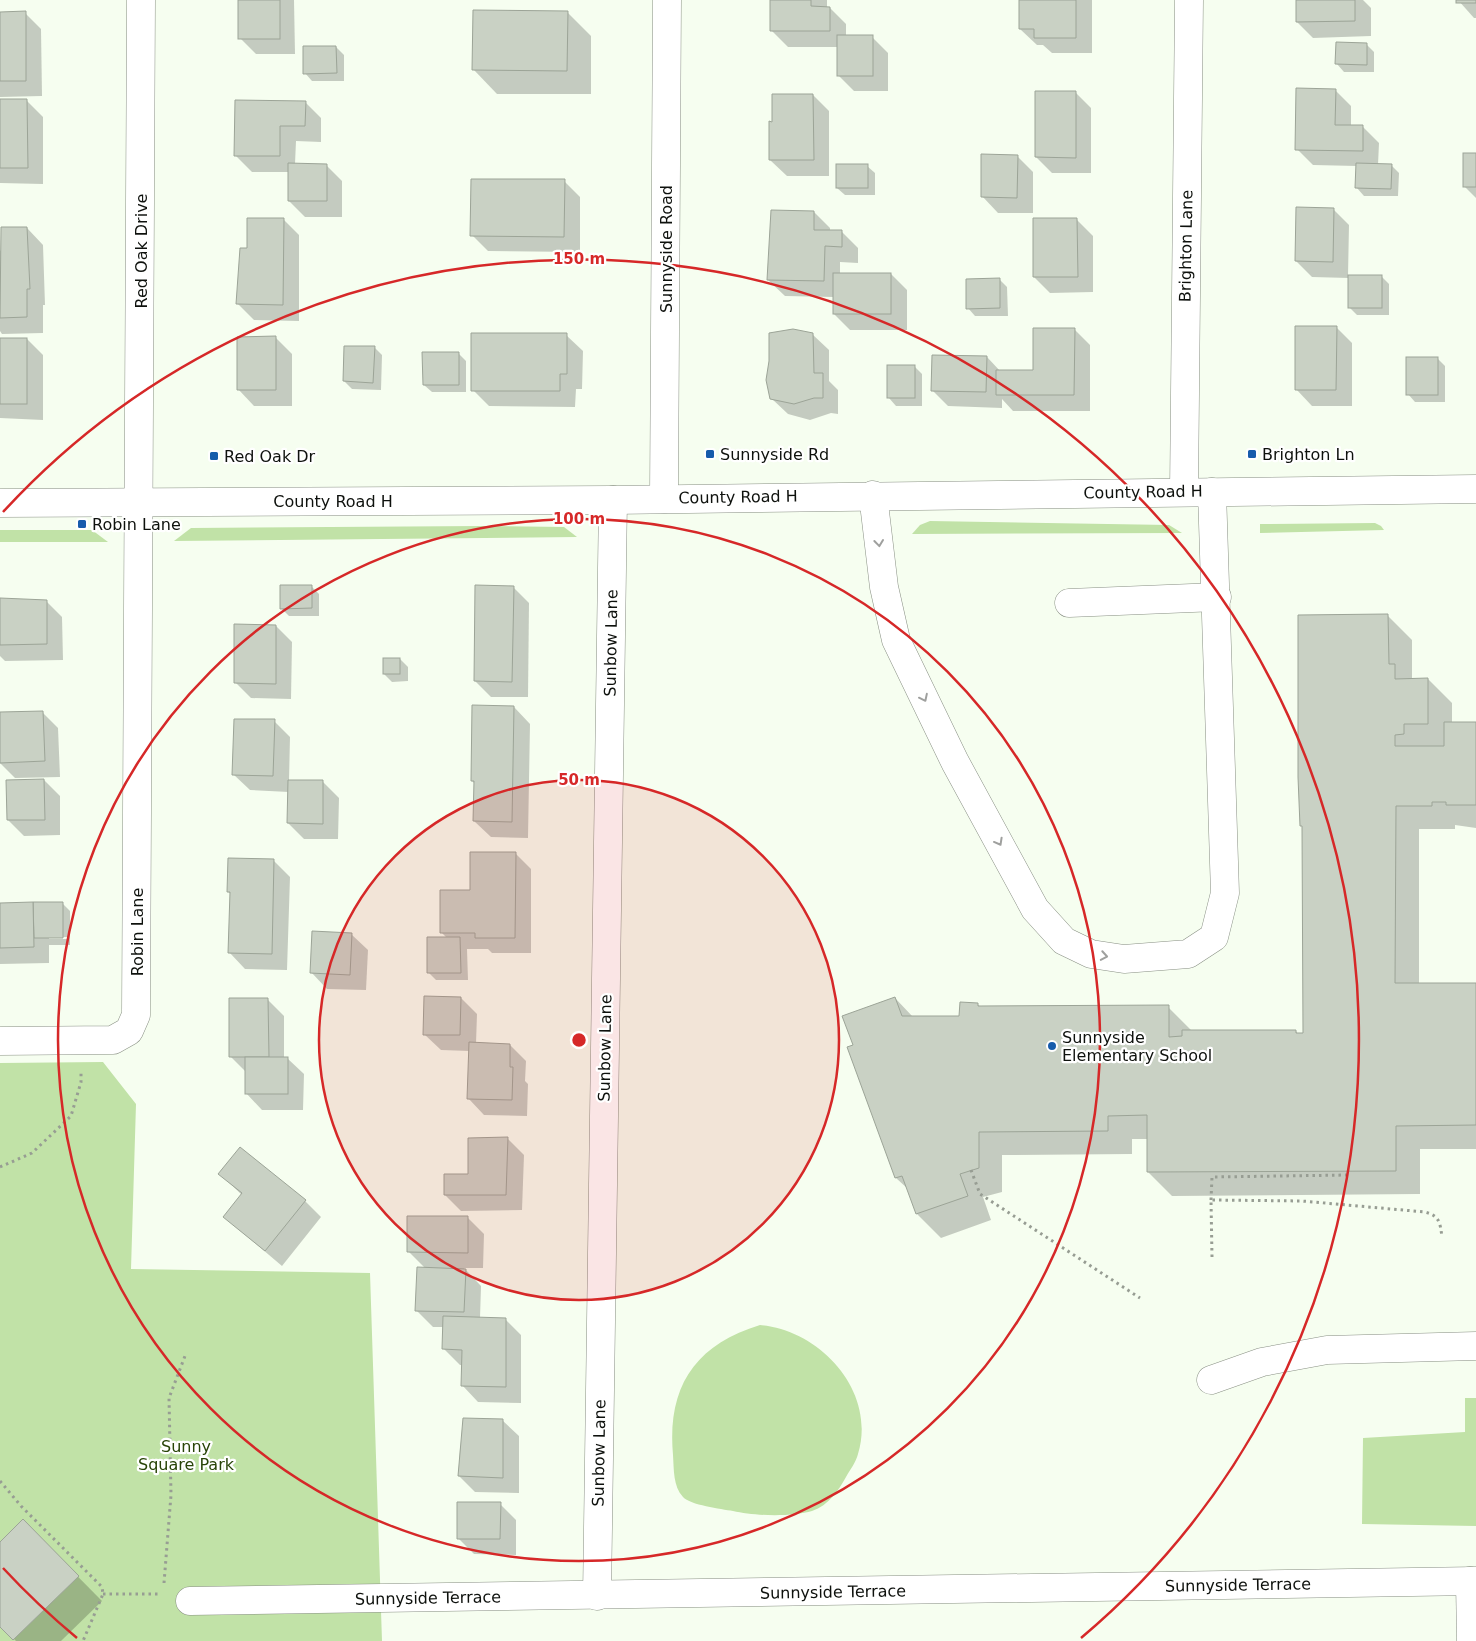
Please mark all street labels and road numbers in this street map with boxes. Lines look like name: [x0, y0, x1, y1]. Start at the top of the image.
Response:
street label: Sunnyside Road: [657, 185, 676, 313]
street label: Brighton Lane: [1176, 190, 1196, 302]
street label: Red Oak Drive: [132, 194, 151, 308]
street label: County Road H: [1083, 481, 1203, 503]
street label: County Road H: [678, 486, 798, 508]
street label: County Road H: [273, 492, 393, 511]
street label: Sunbow Lane: [601, 589, 621, 697]
street label: Robin Lane: [128, 888, 147, 976]
street label: Sunbow Lane: [595, 994, 615, 1102]
street label: Sunbow Lane: [589, 1399, 609, 1507]
street label: Sunnyside Terrace: [1165, 1574, 1311, 1596]
street label: Sunnyside Terrace: [760, 1581, 906, 1603]
street label: Sunnyside Terrace: [355, 1587, 501, 1609]

